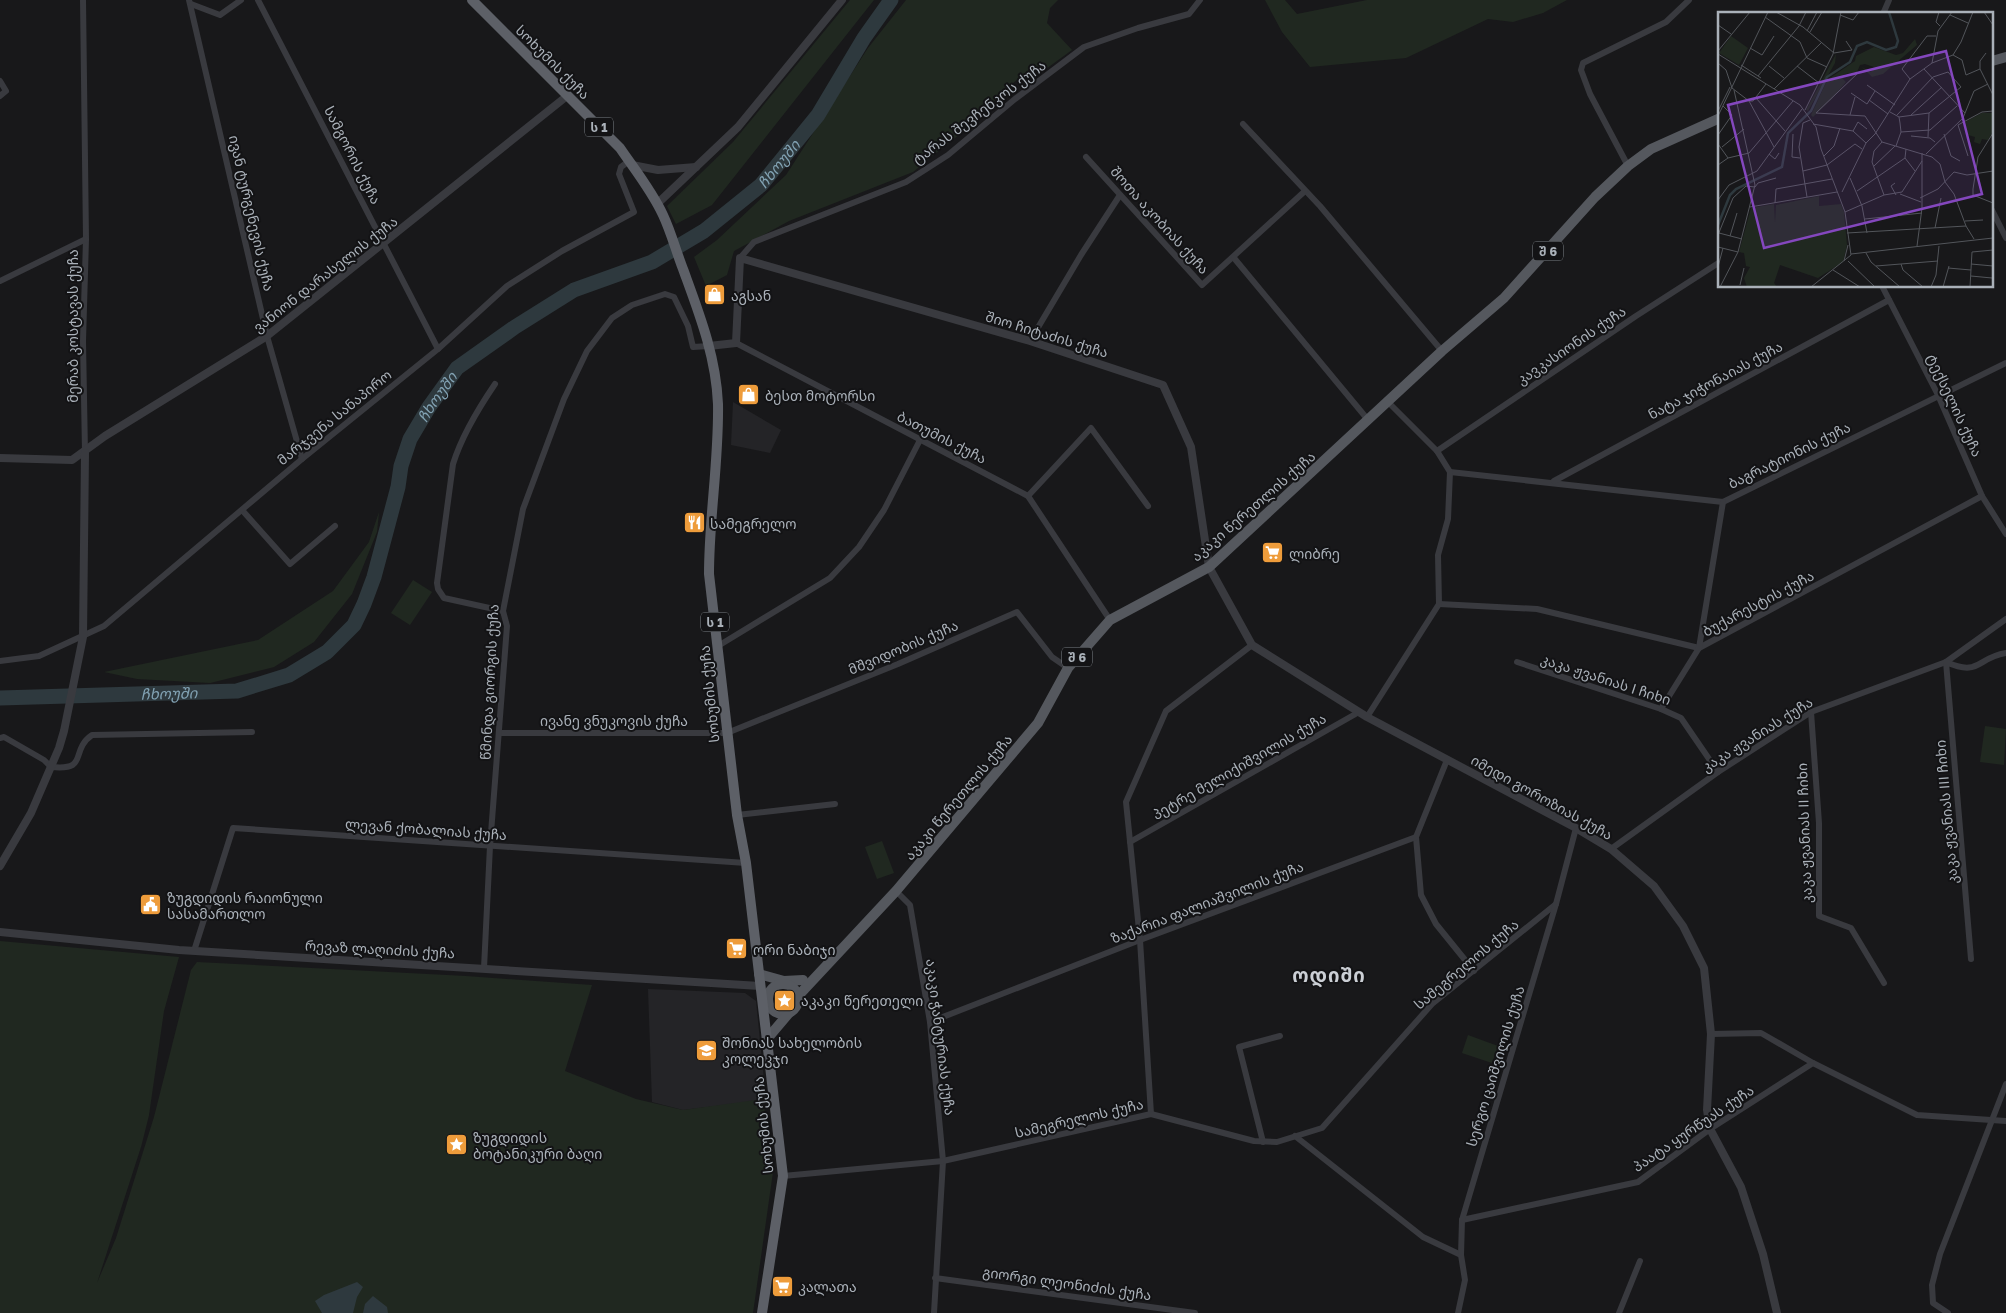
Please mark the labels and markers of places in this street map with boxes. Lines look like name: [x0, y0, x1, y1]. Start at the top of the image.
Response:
shop icon: აგსან: [703, 283, 727, 307]
place label: აგსან: [731, 287, 771, 305]
shop icon: ბესთ მოტორსი: [737, 383, 761, 407]
place label: ბესთ მოტორსი: [765, 387, 875, 405]
restaurant icon: სამეგრელო: [682, 511, 706, 535]
place label: სამეგრელო: [710, 515, 796, 533]
supermarket icon: ლიბრე: [1261, 541, 1285, 565]
place label: ლიბრე: [1289, 545, 1340, 563]
place label: ზუგდიდის რაიონული სასამართლო: [167, 889, 323, 923]
public building icon: ზუგდიდის რაიონული სასამართლო: [139, 893, 163, 917]
supermarket icon: ორი ნაბიჯი: [725, 937, 749, 961]
place label: ორი ნაბიჯი: [753, 941, 836, 959]
place icon: აკაკი წერეთელი: [773, 988, 797, 1012]
place label: აკაკი წერეთელი: [801, 992, 923, 1010]
place label: შონიას სახელობის კოლეკჯი: [722, 1034, 862, 1068]
school or university icon: შონიას სახელობის კოლეკჯი: [694, 1038, 718, 1062]
place label: ზუგდიდის ბოტანიკური ბაღი: [473, 1129, 602, 1163]
place icon: ზუგდიდის ბოტანიკური ბაღი: [445, 1133, 469, 1157]
supermarket icon: კალათა: [770, 1274, 794, 1298]
place label: კალათა: [798, 1278, 857, 1296]

